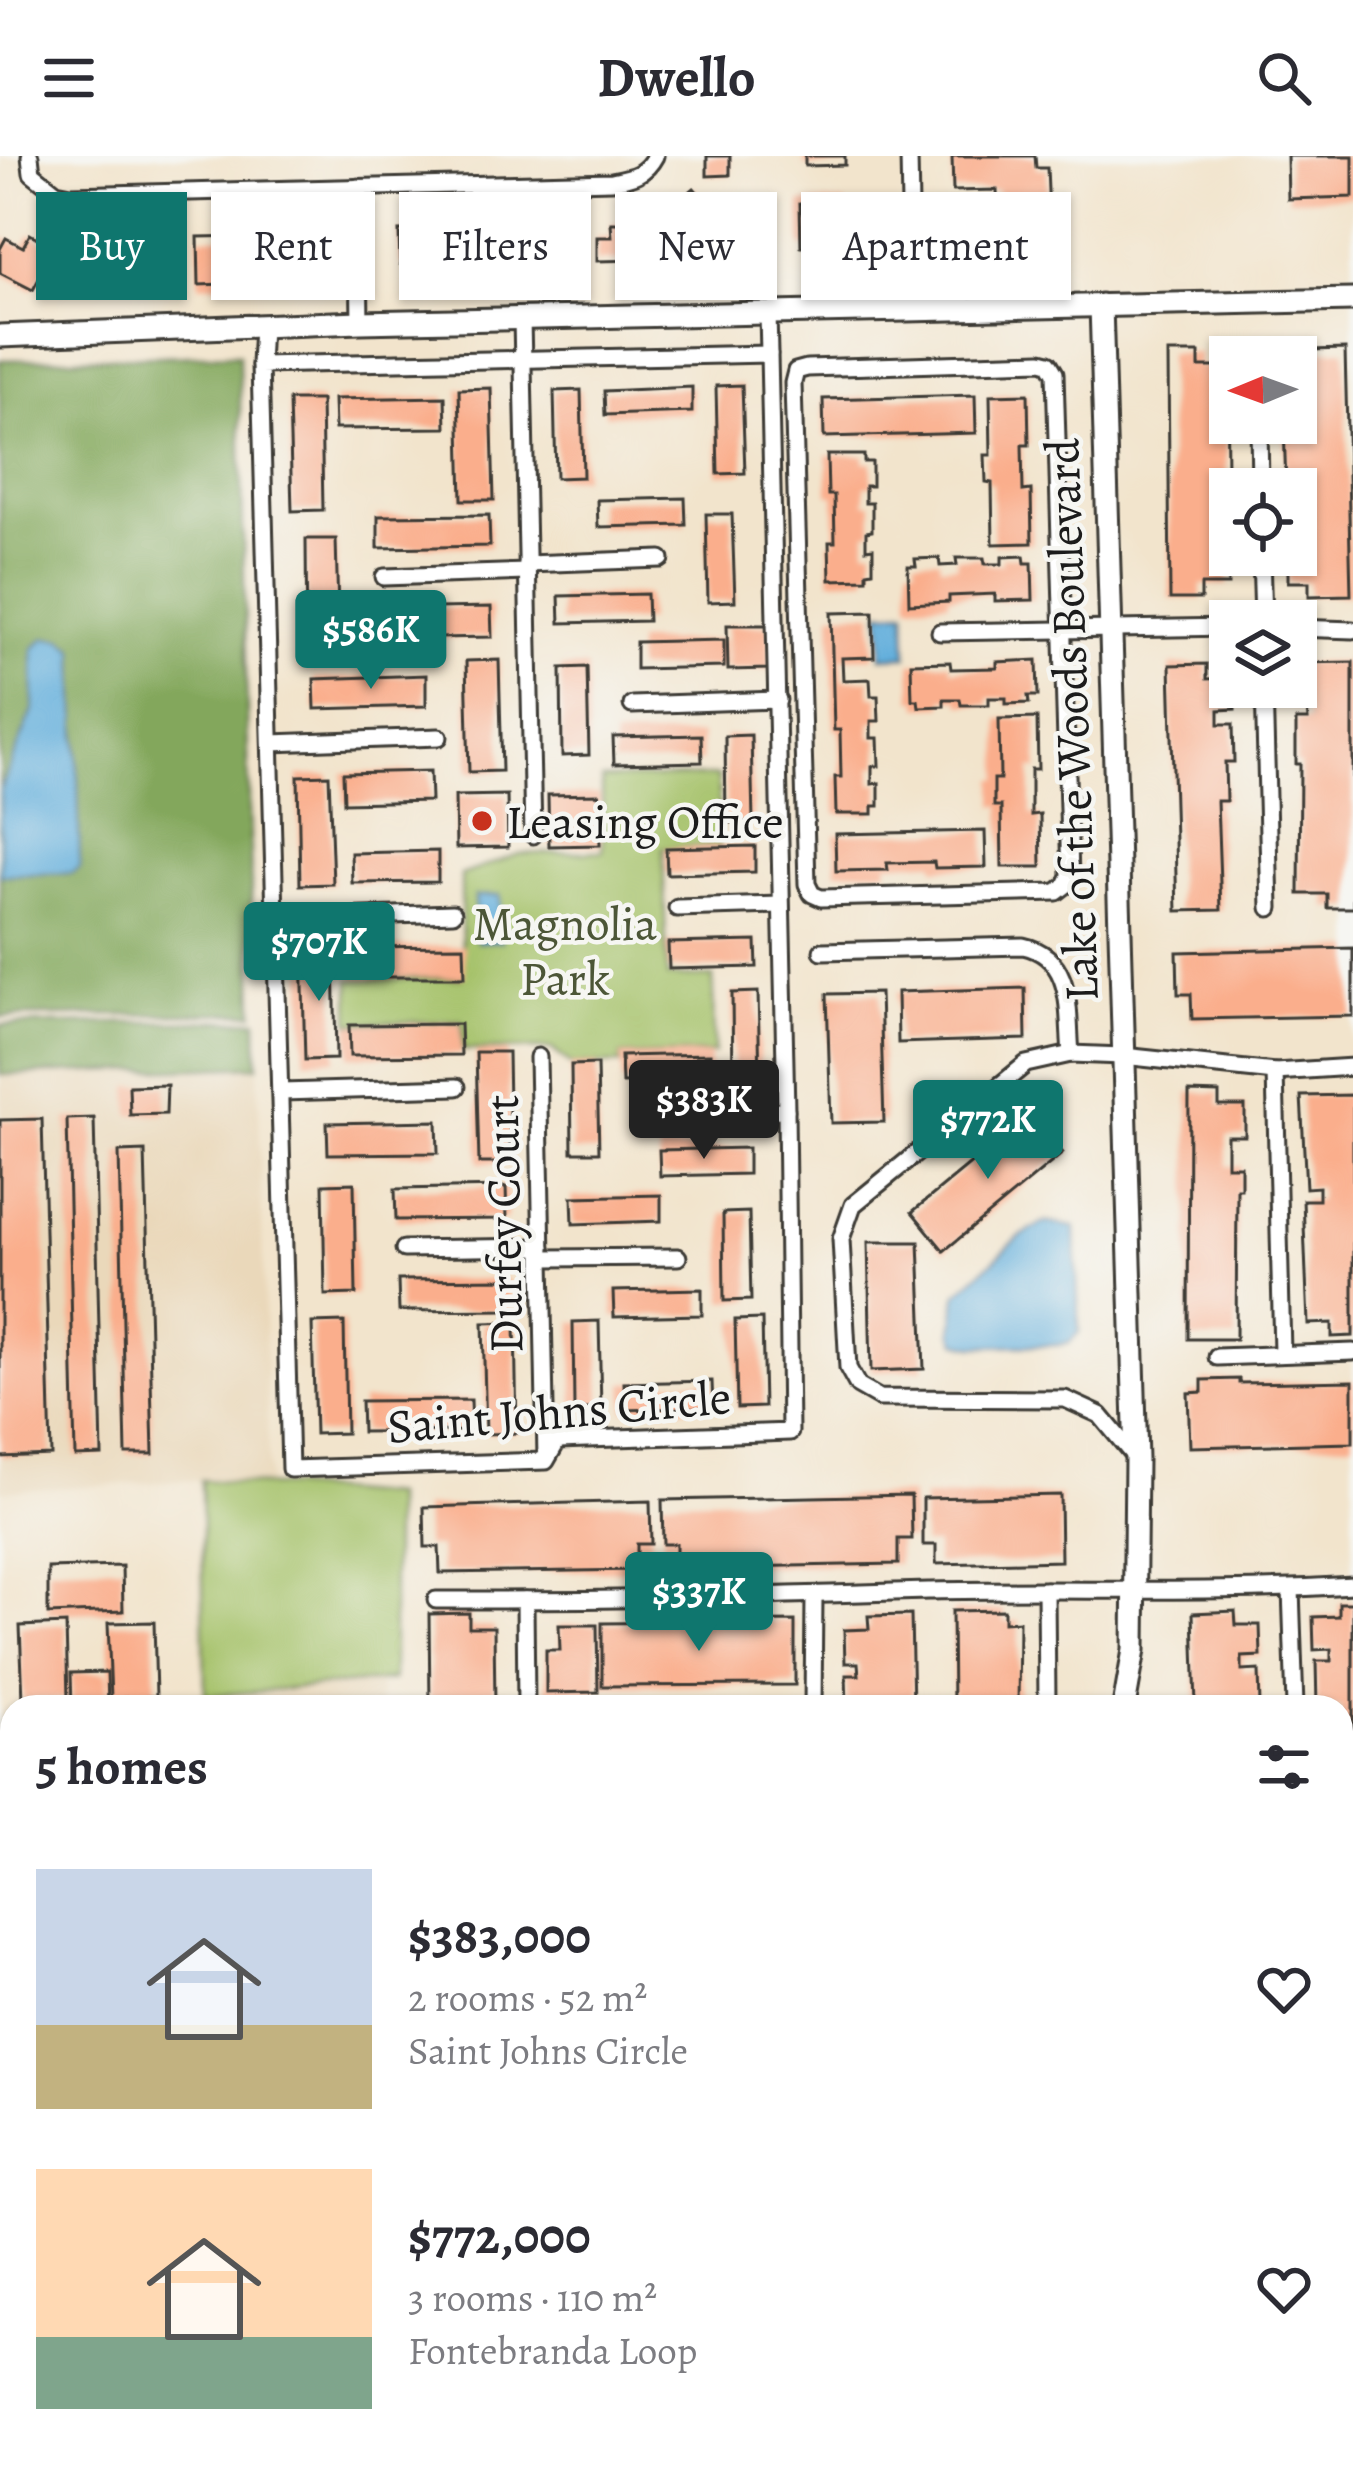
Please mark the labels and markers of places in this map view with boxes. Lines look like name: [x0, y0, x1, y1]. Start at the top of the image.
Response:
pin: $586K: [287, 590, 455, 692]
place label: Leasing Office: [506, 789, 784, 855]
marker: Leasing Office: [469, 808, 495, 834]
pin: $707K: [235, 902, 403, 1004]
pin: $383K: [620, 1060, 788, 1162]
pin: $772K: [904, 1080, 1072, 1182]
pin: $337K: [615, 1552, 783, 1654]

